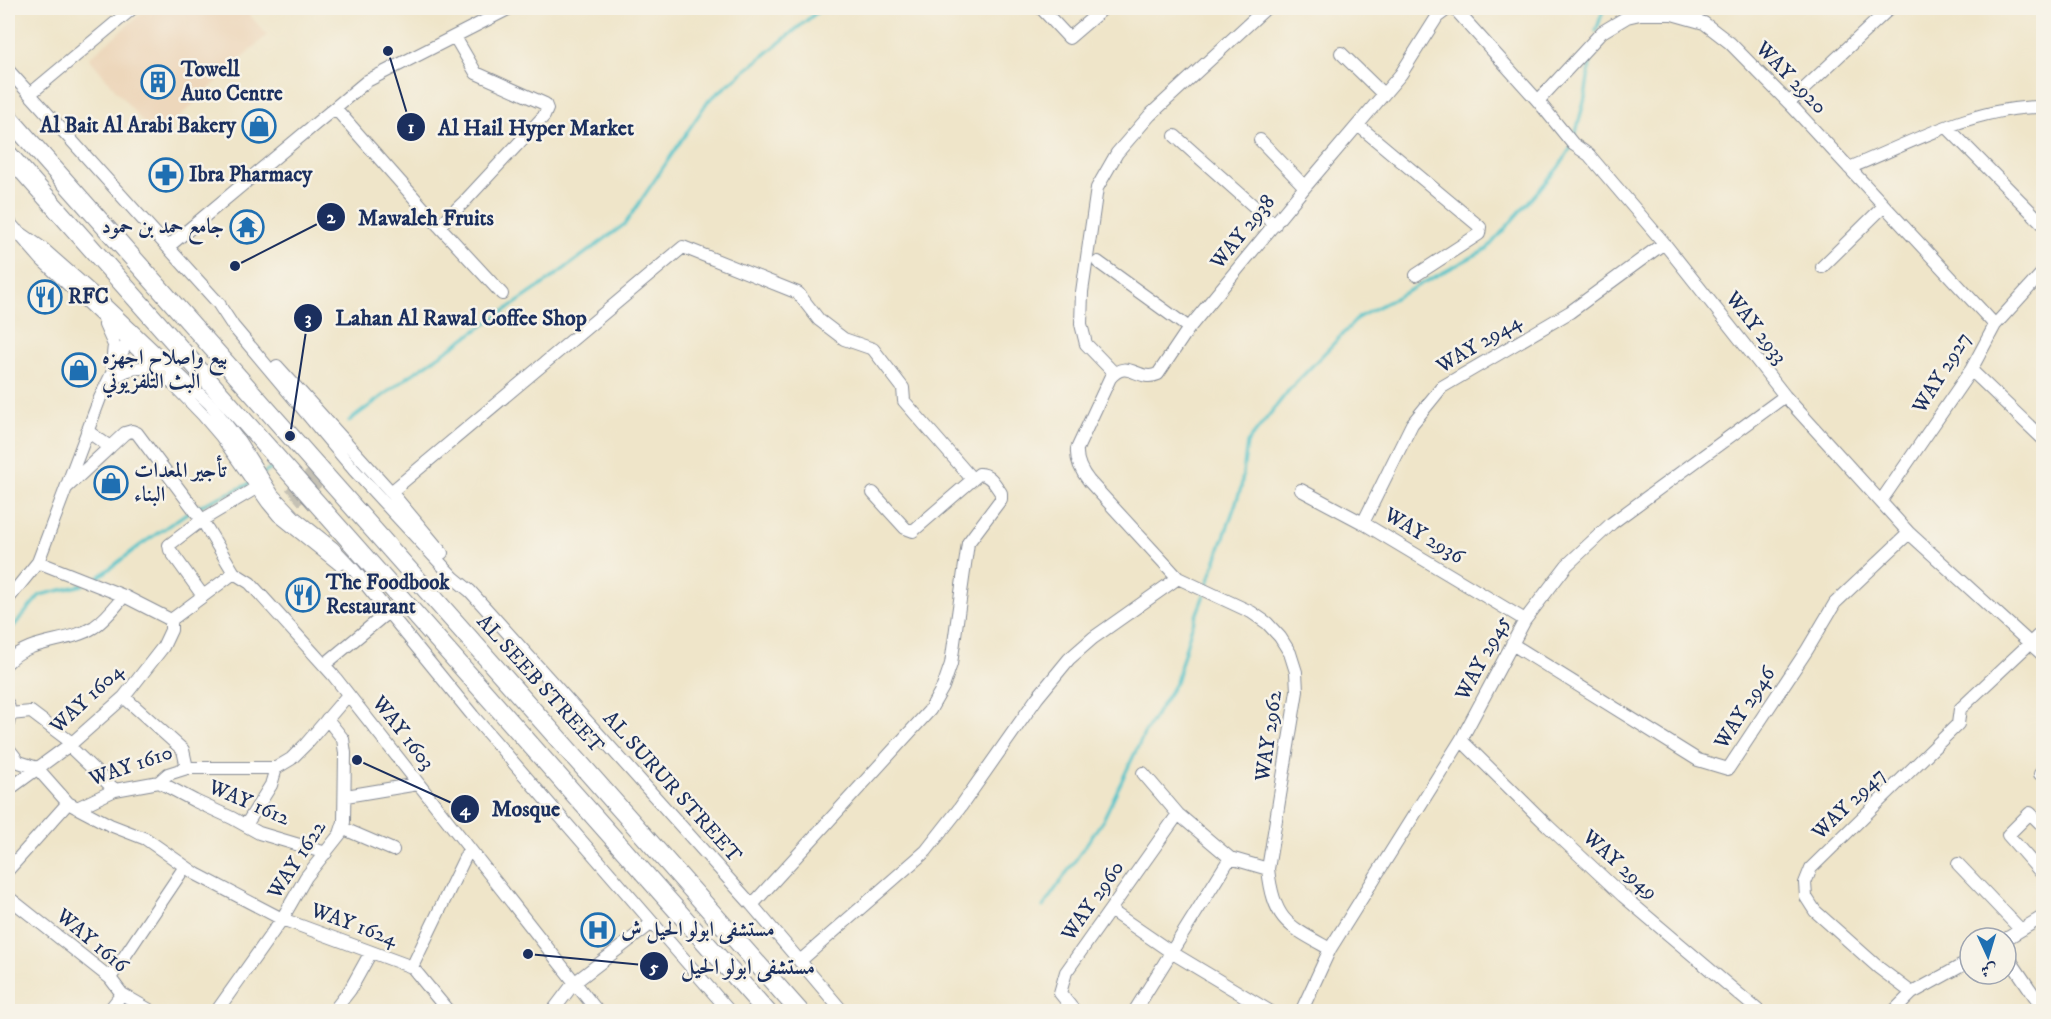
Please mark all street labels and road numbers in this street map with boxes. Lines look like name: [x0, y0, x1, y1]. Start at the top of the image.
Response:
street label: WAY 2920: [1749, 35, 1832, 120]
street label: WAY 2938: [1204, 189, 1281, 275]
street label: WAY 2933: [1719, 285, 1793, 370]
street label: WAY 2944: [1431, 308, 1527, 380]
street label: WAY 2927: [1906, 328, 1977, 419]
street label: WAY 2936: [1378, 501, 1470, 571]
street label: AL SEEB STREET: [471, 609, 609, 759]
street label: WAY 2945: [1449, 611, 1516, 706]
street label: WAY 1604: [44, 658, 130, 740]
street label: WAY 2946: [1708, 661, 1782, 755]
street label: WAY 2962: [1250, 688, 1288, 784]
street label: WAY 1603: [365, 690, 440, 775]
street label: AL SURUR STREET: [597, 706, 747, 868]
street label: WAY 1610: [85, 740, 176, 793]
street label: WAY 2947: [1806, 762, 1891, 846]
street label: WAY 1612: [204, 774, 294, 832]
street label: WAY 1622: [261, 815, 332, 905]
street label: WAY 2949: [1576, 824, 1663, 906]
street label: WAY 2960: [1055, 856, 1130, 947]
street label: WAY 1624: [306, 897, 402, 953]
street label: WAY 1616: [50, 903, 134, 979]

